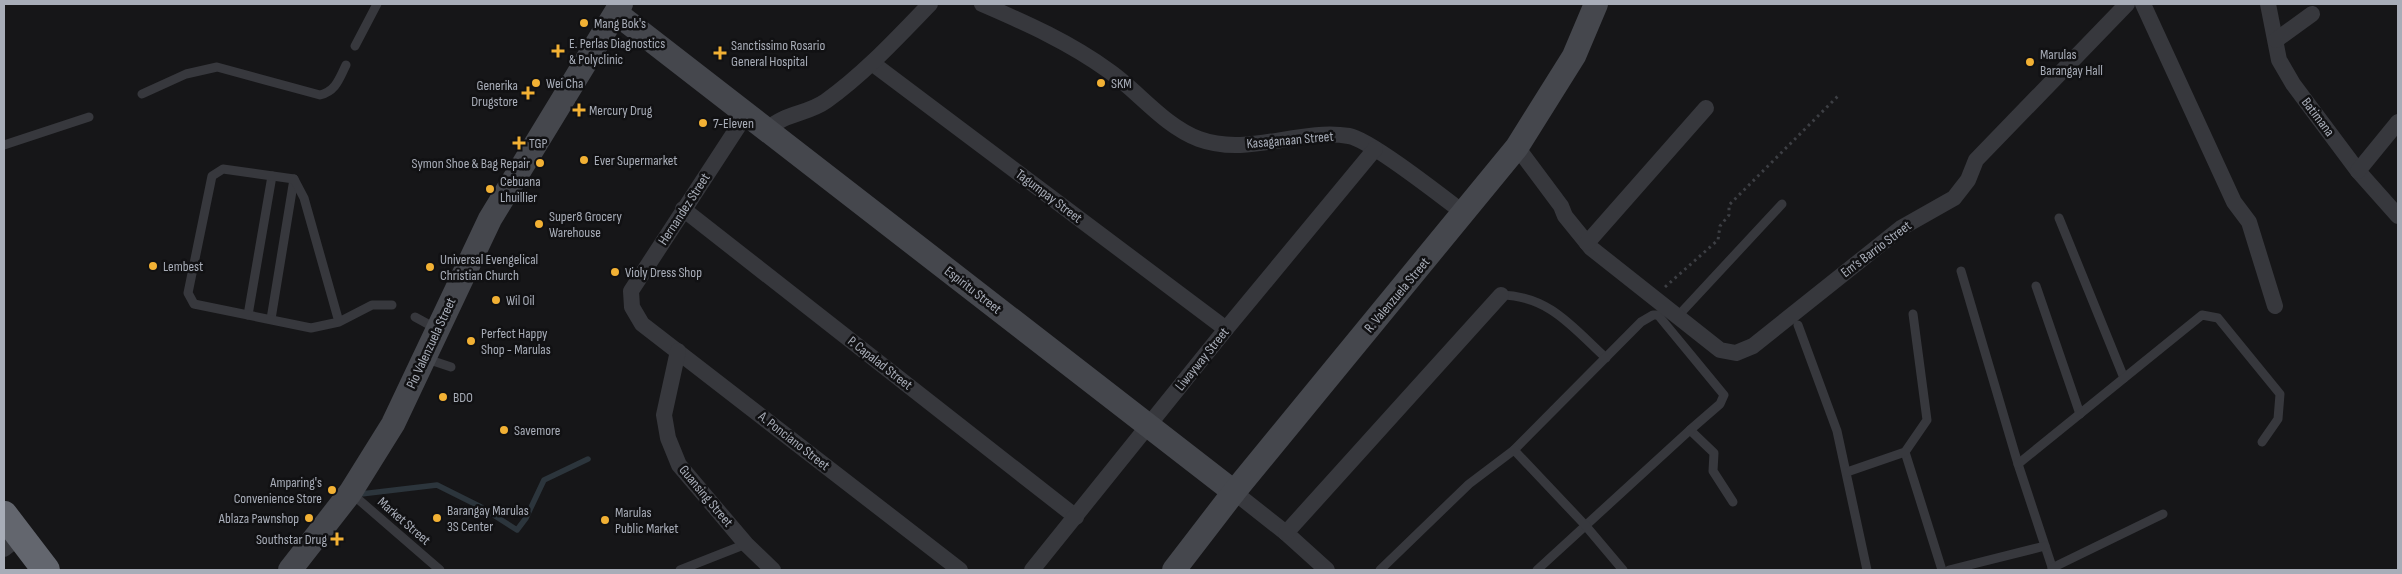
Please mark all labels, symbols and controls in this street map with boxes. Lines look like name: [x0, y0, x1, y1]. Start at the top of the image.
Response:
place label: Mang Bok's: [594, 15, 646, 32]
marker: Mang Bok's: [578, 17, 590, 29]
place label: E. Perlas Diagnostics & Polyclinic: [569, 35, 665, 68]
place label: Sanctissimo Rosario General Hospital: [731, 37, 825, 70]
marker: E. Perlas Diagnostics & Polyclinic: [551, 44, 565, 58]
marker: Sanctissimo Rosario General Hospital: [713, 46, 727, 60]
place label: Marulas Barangay Hall: [2040, 46, 2103, 79]
marker: Marulas Barangay Hall: [2024, 56, 2036, 68]
place label: Wei Cha: [546, 75, 584, 92]
place label: SKM: [1111, 75, 1132, 92]
place label: Generika Drugstore: [471, 77, 518, 110]
marker: Wei Cha: [530, 77, 542, 89]
marker: SKM: [1095, 77, 1107, 89]
marker: Generika Drugstore: [522, 87, 534, 99]
street label: Batimana: [2298, 94, 2338, 140]
place label: Mercury Drug: [589, 102, 653, 119]
marker: Mercury Drug: [573, 104, 585, 116]
place label: 7-Eleven: [713, 115, 754, 132]
marker: 7-Eleven: [697, 117, 709, 129]
street label: Kasaganaan Street: [1246, 128, 1334, 152]
place label: TGP: [529, 135, 547, 152]
marker: TGP: [513, 137, 525, 149]
place label: Ever Supermarket: [594, 152, 678, 169]
marker: Ever Supermarket: [578, 154, 590, 166]
place label: Symon Shoe & Bag Repair: [411, 155, 530, 172]
marker: Symon Shoe & Bag Repair: [534, 157, 546, 169]
street label: Tagumpay Street: [1012, 165, 1086, 227]
street label: Hernandez Street: [654, 170, 714, 248]
place label: Cebuana Lhuillier: [500, 173, 541, 206]
marker: Cebuana Lhuillier: [484, 183, 496, 195]
place label: Super8 Grocery Warehouse: [549, 208, 623, 241]
street label: Em’s Barrio Street: [1837, 217, 1915, 281]
marker: Super8 Grocery Warehouse: [533, 218, 545, 230]
place label: Universal Evengelical Christian Church: [440, 251, 538, 284]
street label: R. Valenzuela Street: [1361, 254, 1433, 336]
place label: Lembest: [163, 258, 203, 275]
marker: Lembest: [147, 260, 159, 272]
marker: Universal Evengelical Christian Church: [424, 261, 436, 273]
street label: Espiritu Street: [941, 262, 1005, 318]
place label: Violy Dress Shop: [625, 264, 702, 281]
marker: Violy Dress Shop: [609, 266, 621, 278]
place label: Wil Oil: [506, 292, 535, 309]
marker: Wil Oil: [490, 294, 502, 306]
street label: Pio Valenzuela Street: [403, 295, 459, 391]
street label: Liwayway Street: [1171, 324, 1233, 394]
place label: Perfect Happy Shop - Marulas: [481, 325, 551, 358]
street label: P. Capalad Street: [844, 332, 916, 394]
marker: Perfect Happy Shop - Marulas: [465, 335, 477, 347]
place label: BDO: [453, 389, 473, 406]
marker: BDO: [437, 391, 449, 403]
street label: A. Ponciano Street: [754, 407, 833, 474]
place label: Savemore: [514, 422, 560, 439]
marker: Savemore: [498, 424, 510, 436]
street label: Guansing Street: [675, 462, 737, 530]
place label: Amparing's Convenience Store: [234, 474, 322, 507]
marker: Amparing's Convenience Store: [326, 484, 338, 496]
street label: Market Street: [374, 493, 434, 549]
place label: Barangay Marulas 3S Center: [447, 502, 529, 535]
place label: Marulas Public Market: [615, 504, 679, 537]
place label: Ablaza Pawnshop: [218, 510, 299, 527]
marker: Ablaza Pawnshop: [303, 512, 315, 524]
marker: Barangay Marulas 3S Center: [431, 512, 443, 524]
marker: Marulas Public Market: [599, 514, 611, 526]
place label: Southstar Drug: [256, 531, 327, 548]
marker: Southstar Drug: [331, 533, 343, 545]

